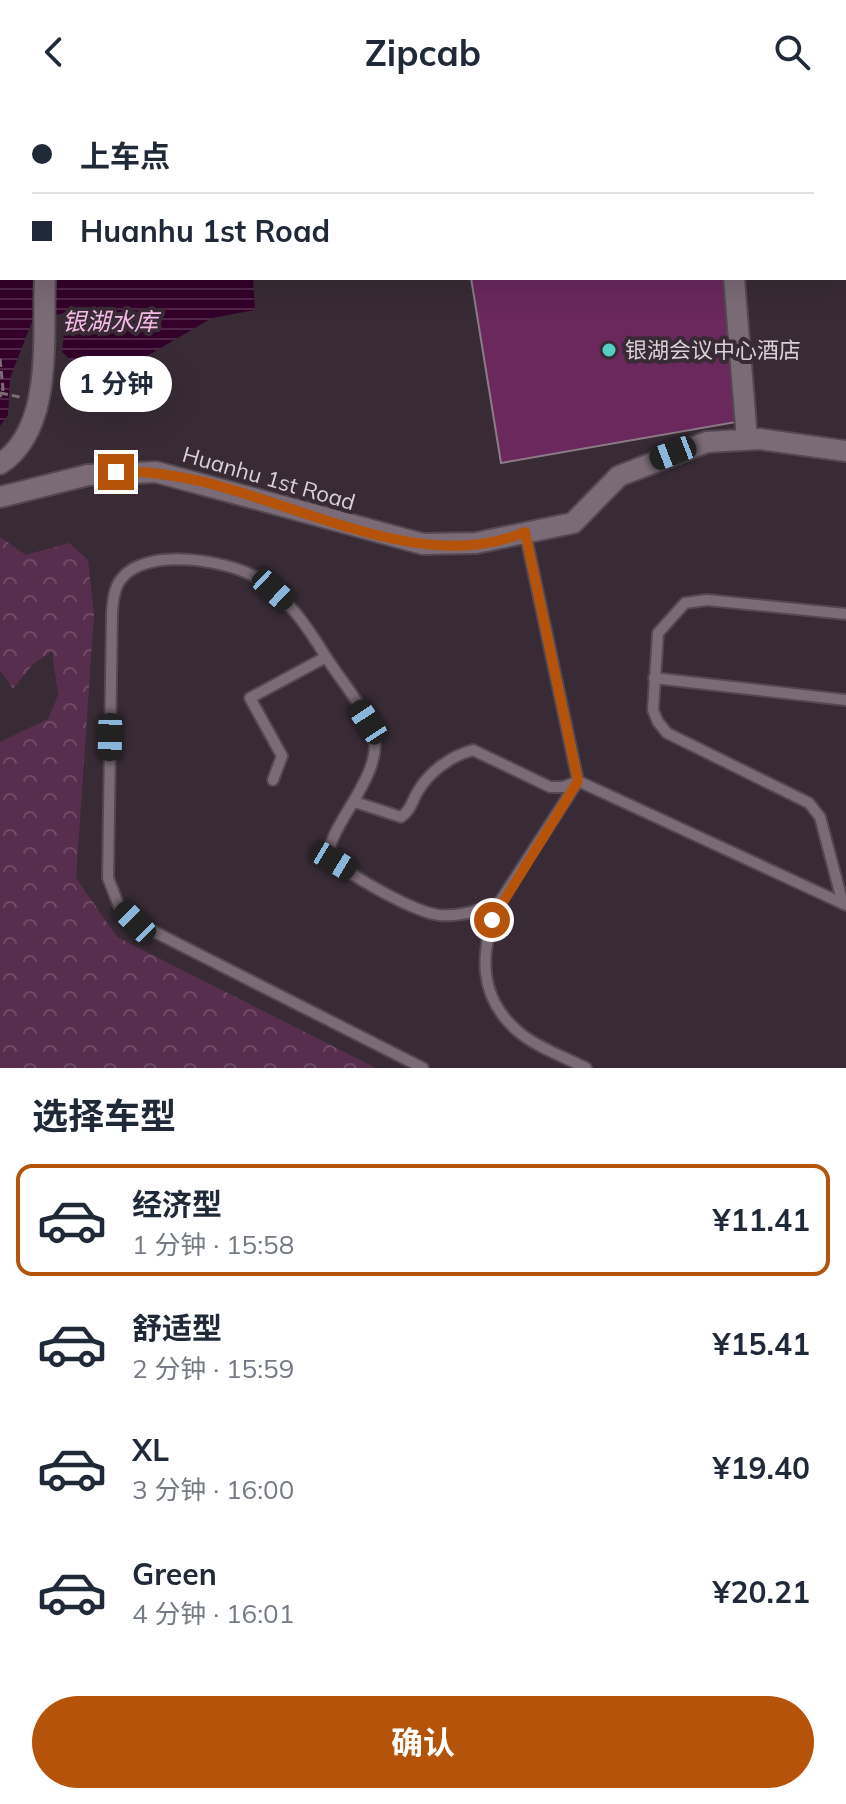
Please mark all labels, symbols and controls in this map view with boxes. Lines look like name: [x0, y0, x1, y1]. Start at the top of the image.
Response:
icon: back: [32, 30, 76, 74]
text: Zipcab: [365, 30, 481, 75]
icon: search: [770, 30, 814, 74]
text: 上车点: [80, 137, 170, 175]
text: Huanhu 1st Road: [80, 212, 330, 250]
water label: 银湖水库: [62, 306, 162, 336]
place label: 银湖会议中心酒店: [625, 336, 801, 364]
marker: 银湖会议中心酒店: [600, 341, 618, 359]
callout: 1 分钟: [60, 356, 172, 412]
text: 1 分钟: [79, 367, 153, 400]
car: [646, 433, 700, 473]
street label: Huanhu 1st Road: [179, 440, 359, 516]
route end: [98, 454, 134, 490]
car: [247, 565, 299, 615]
car: [345, 695, 391, 749]
car: [98, 713, 122, 761]
car: [307, 838, 361, 884]
car: [110, 897, 160, 947]
route start: [474, 902, 510, 938]
text: 选择车型: [32, 1093, 176, 1138]
icon: car: [36, 1184, 108, 1256]
text: 经济型: [132, 1185, 222, 1223]
text: ¥11.41: [713, 1201, 810, 1239]
text: 1 分钟 · 15:58: [132, 1228, 294, 1261]
icon: car: [36, 1308, 108, 1380]
text: 舒适型: [132, 1309, 222, 1347]
text: ¥15.41: [713, 1325, 810, 1363]
text: 2 分钟 · 15:59: [132, 1352, 294, 1385]
text: XL: [132, 1431, 169, 1469]
icon: car: [36, 1432, 108, 1504]
text: ¥19.40: [713, 1449, 810, 1487]
text: 3 分钟 · 16:00: [132, 1473, 294, 1506]
text: Green: [132, 1555, 217, 1593]
icon: car: [36, 1556, 108, 1628]
text: ¥20.21: [713, 1573, 810, 1611]
text: 4 分钟 · 16:01: [132, 1597, 294, 1630]
button: 确认: [32, 1696, 814, 1788]

